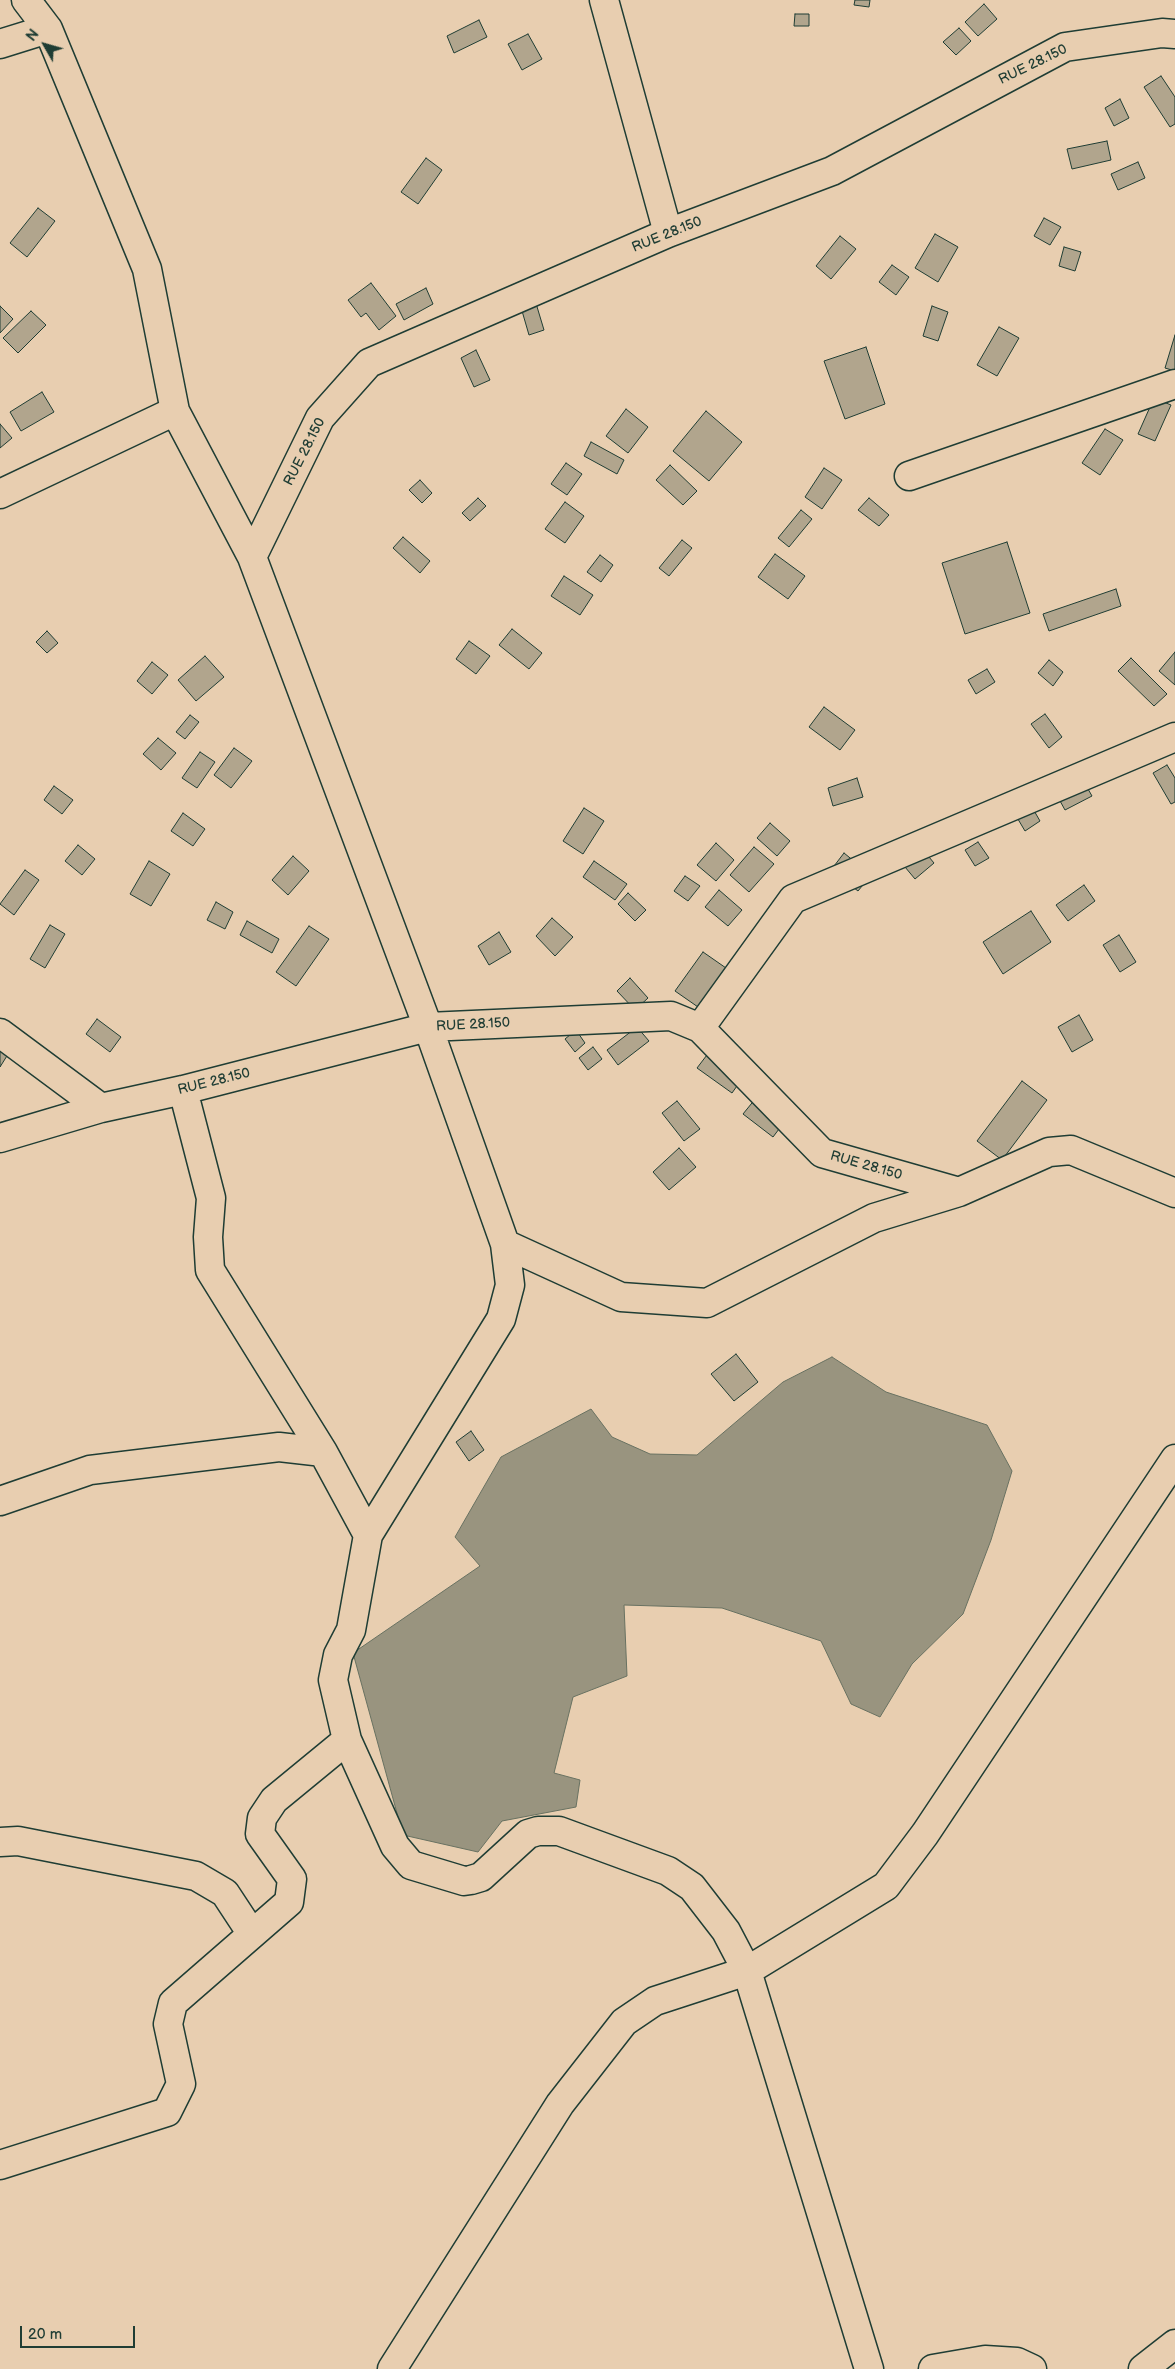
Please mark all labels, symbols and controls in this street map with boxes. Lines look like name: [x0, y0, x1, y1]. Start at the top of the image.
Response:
north arrow: [20, 20, 70, 70]
text: N: [23, 26, 43, 45]
street label: RUE 28.150: [996, 41, 1070, 89]
street label: RUE 28.150: [630, 213, 704, 257]
street label: RUE 28.150: [281, 415, 329, 489]
street label: RUE 28.150: [436, 1015, 510, 1035]
street label: RUE 28.150: [176, 1065, 252, 1099]
street label: RUE 28.150: [828, 1148, 904, 1184]
scale bar: [22, 2316, 138, 2348]
text: 20 m: [28, 2325, 62, 2344]

